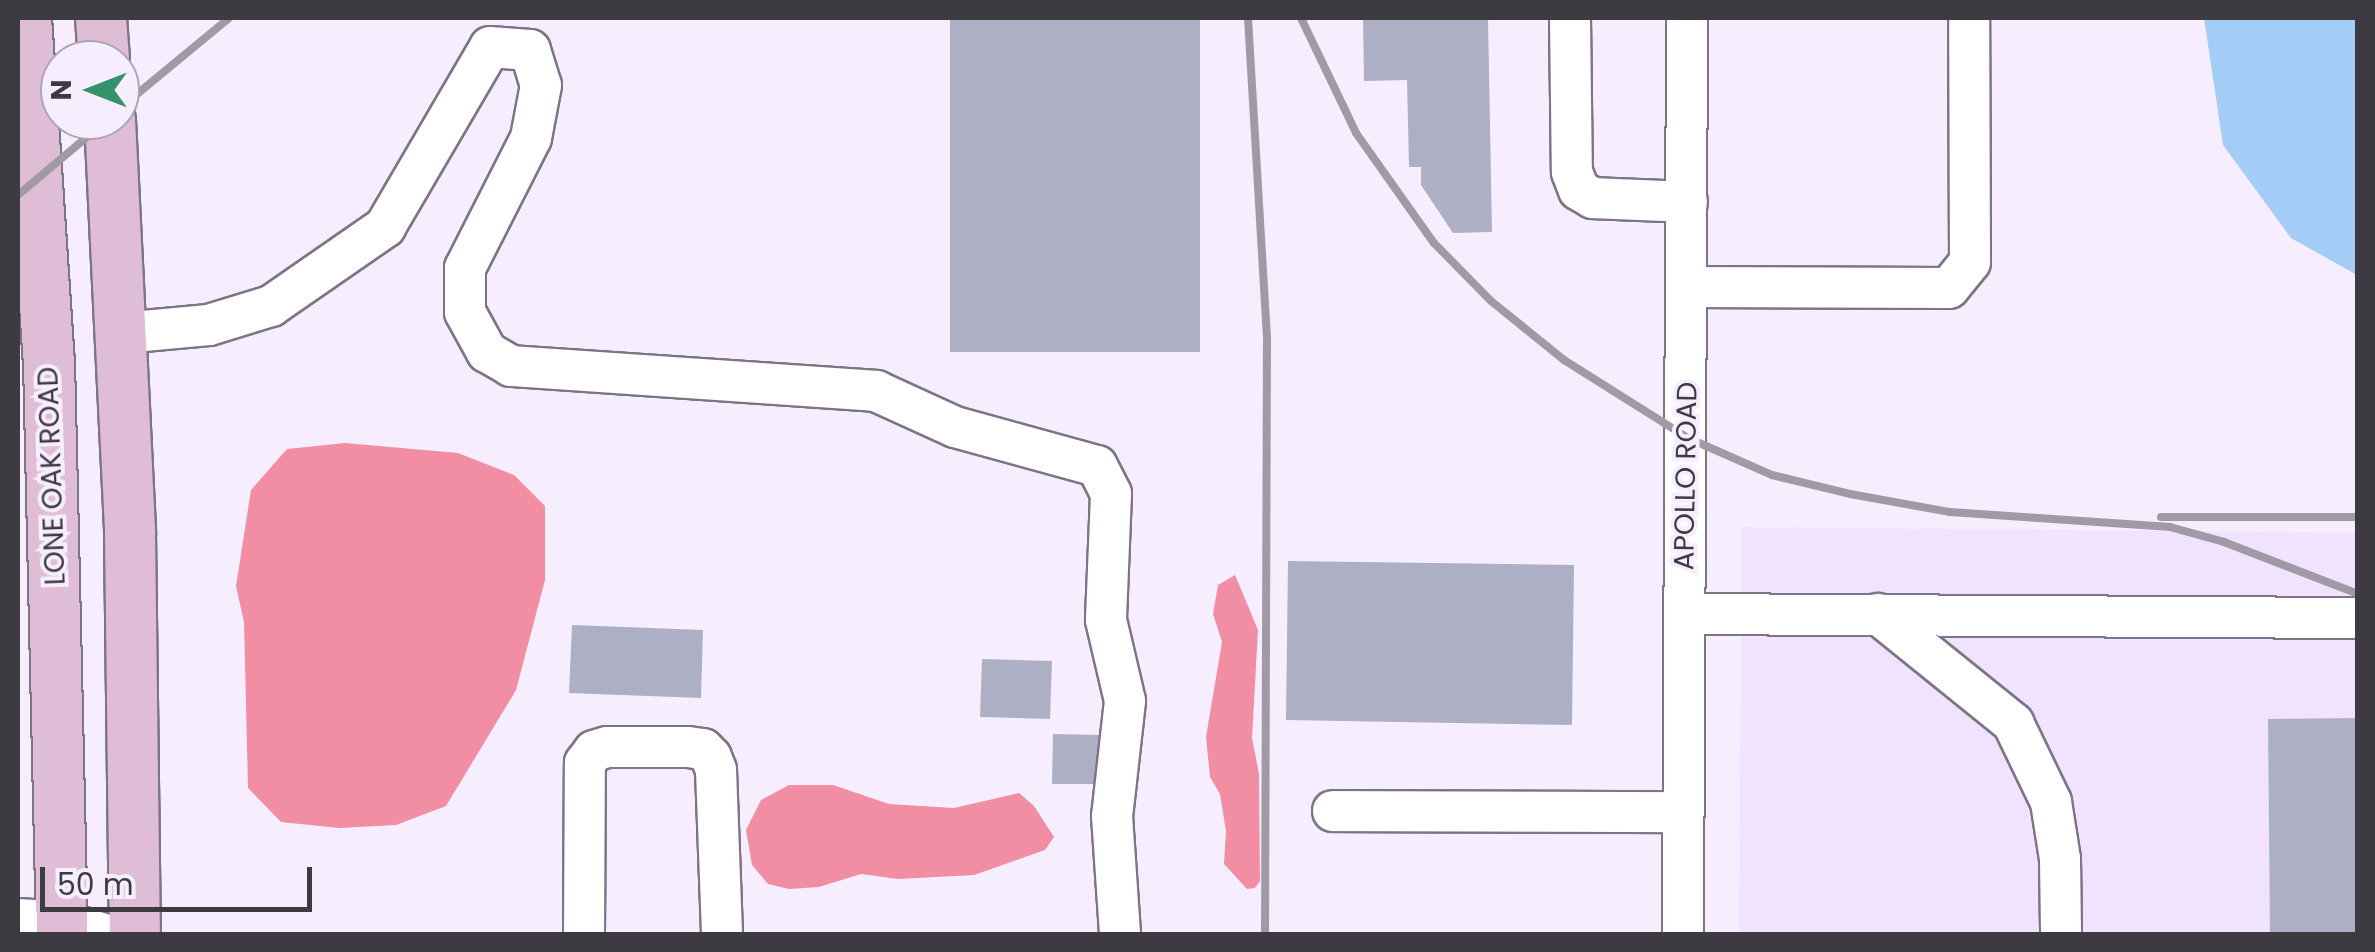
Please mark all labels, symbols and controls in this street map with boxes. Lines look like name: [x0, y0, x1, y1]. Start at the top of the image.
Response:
north arrow: [40, 40, 140, 140]
text: N: [42, 79, 81, 101]
street label: LONE OAK ROAD: [31, 366, 73, 586]
street label: APOLLO ROAD: [1668, 381, 1704, 571]
scale bar: [45, 847, 318, 909]
text: 50 m: [57, 863, 134, 906]

